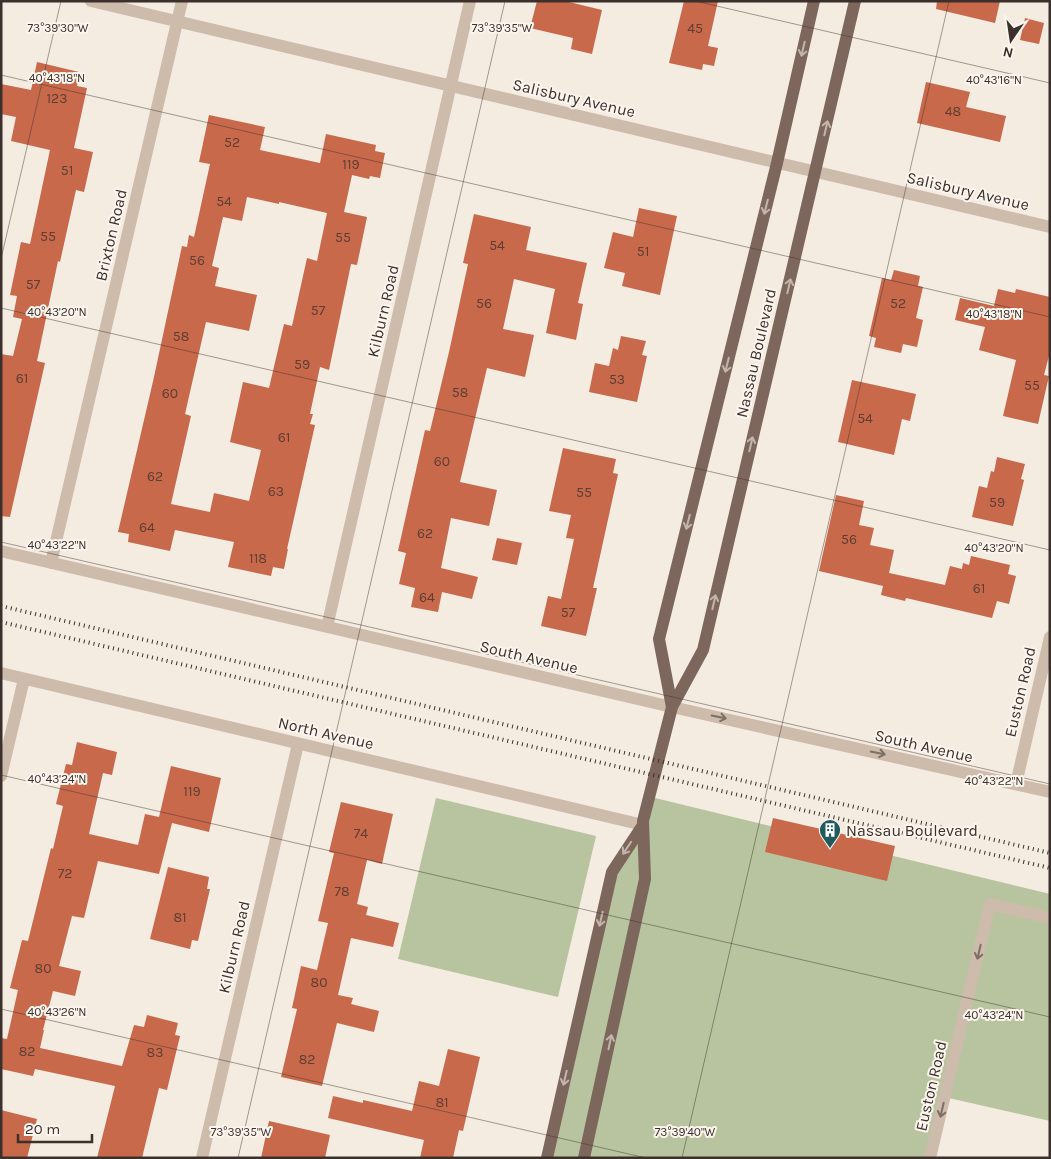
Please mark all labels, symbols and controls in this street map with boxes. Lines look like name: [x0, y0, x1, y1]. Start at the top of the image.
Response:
north arrow: [986, 15, 1036, 65]
house number: 45: [687, 20, 703, 37]
text: 73°39'30"W: [27, 21, 89, 35]
text: 73°39'35"W: [472, 21, 533, 35]
one-way arrow: [798, 40, 807, 56]
text: N: [1001, 43, 1015, 62]
text: 40°43'18"N: [29, 71, 85, 85]
text: 40°43'16"N: [966, 73, 1022, 87]
street label: Salisbury Avenue: [511, 75, 637, 121]
house number: 123: [46, 90, 68, 107]
house number: 48: [945, 103, 961, 120]
one-way arrow: [822, 120, 831, 136]
house number: 52: [224, 134, 240, 151]
house number: 119: [342, 156, 360, 173]
house number: 51: [61, 162, 73, 179]
street label: Salisbury Avenue: [905, 168, 1031, 214]
street label: Brixton Road: [91, 187, 131, 283]
house number: 54: [216, 193, 232, 210]
one-way arrow: [761, 198, 770, 214]
house number: 55: [40, 228, 56, 245]
house number: 55: [335, 229, 351, 246]
house number: 54: [489, 237, 505, 254]
house number: 51: [637, 243, 649, 260]
house number: 56: [189, 252, 205, 269]
street label: Kilburn Road: [363, 263, 403, 359]
house number: 57: [26, 276, 41, 293]
one-way arrow: [785, 278, 794, 294]
street label: Nassau Boulevard: [732, 287, 780, 419]
house number: 56: [476, 295, 492, 312]
house number: 52: [890, 295, 906, 312]
house number: 57: [311, 302, 326, 319]
text: 40°43'20"N: [27, 305, 87, 319]
text: 40°43'18"N: [966, 307, 1022, 321]
house number: 58: [173, 328, 189, 345]
house number: 59: [294, 356, 310, 373]
one-way arrow: [722, 356, 731, 372]
house number: 61: [16, 370, 28, 387]
house number: 53: [609, 371, 625, 388]
house number: 55: [1024, 377, 1040, 394]
house number: 58: [452, 384, 468, 401]
house number: 60: [162, 385, 178, 402]
house number: 54: [857, 410, 873, 427]
house number: 61: [278, 429, 290, 446]
one-way arrow: [747, 437, 756, 453]
house number: 60: [434, 453, 450, 470]
house number: 62: [147, 468, 163, 485]
house number: 63: [268, 483, 284, 500]
house number: 55: [576, 484, 592, 501]
house number: 59: [989, 494, 1005, 511]
one-way arrow: [683, 514, 692, 530]
house number: 64: [139, 519, 155, 536]
house number: 62: [417, 525, 433, 542]
house number: 56: [841, 531, 857, 548]
text: 40°43'22"N: [27, 538, 87, 552]
text: 40°43'20"N: [964, 541, 1024, 555]
house number: 118: [249, 550, 267, 567]
house number: 61: [973, 580, 985, 597]
house number: 64: [419, 589, 435, 606]
one-way arrow: [710, 595, 719, 611]
house number: 57: [561, 604, 576, 621]
street label: South Avenue: [478, 636, 580, 678]
street label: Euston Road: [1000, 645, 1040, 739]
one-way arrow: [711, 712, 727, 722]
street label: North Avenue: [276, 713, 376, 753]
street label: South Avenue: [873, 725, 975, 767]
one-way arrow: [869, 748, 885, 758]
text: 40°43'24"N: [28, 772, 86, 786]
text: 40°43'22"N: [964, 774, 1024, 788]
house number: 119: [183, 783, 201, 800]
building icon: Nassau Boulevard: [818, 818, 842, 849]
place label: Nassau Boulevard: [846, 821, 978, 840]
house number: 74: [354, 825, 368, 842]
one-way arrow: [622, 841, 632, 855]
house number: 72: [58, 865, 72, 882]
house number: 78: [334, 883, 350, 900]
street label: Kilburn Road: [214, 899, 254, 995]
house number: 81: [173, 909, 187, 926]
one-way arrow: [596, 911, 605, 927]
one-way arrow: [974, 943, 983, 959]
house number: 80: [35, 960, 51, 977]
house number: 80: [311, 974, 327, 991]
text: 40°43'26"N: [27, 1005, 87, 1019]
text: 40°43'24"N: [965, 1008, 1023, 1022]
one-way arrow: [605, 1034, 615, 1050]
street label: Euston Road: [911, 1039, 951, 1133]
house number: 82: [19, 1043, 35, 1060]
house number: 83: [147, 1044, 163, 1061]
house number: 82: [299, 1051, 315, 1068]
one-way arrow: [560, 1069, 569, 1085]
house number: 81: [435, 1094, 449, 1111]
one-way arrow: [937, 1101, 946, 1117]
scale bar: [18, 1112, 91, 1144]
text: 20 m: [25, 1120, 60, 1138]
text: 73°39'35"W: [211, 1125, 272, 1139]
text: 73°39'40"W: [655, 1125, 716, 1139]

